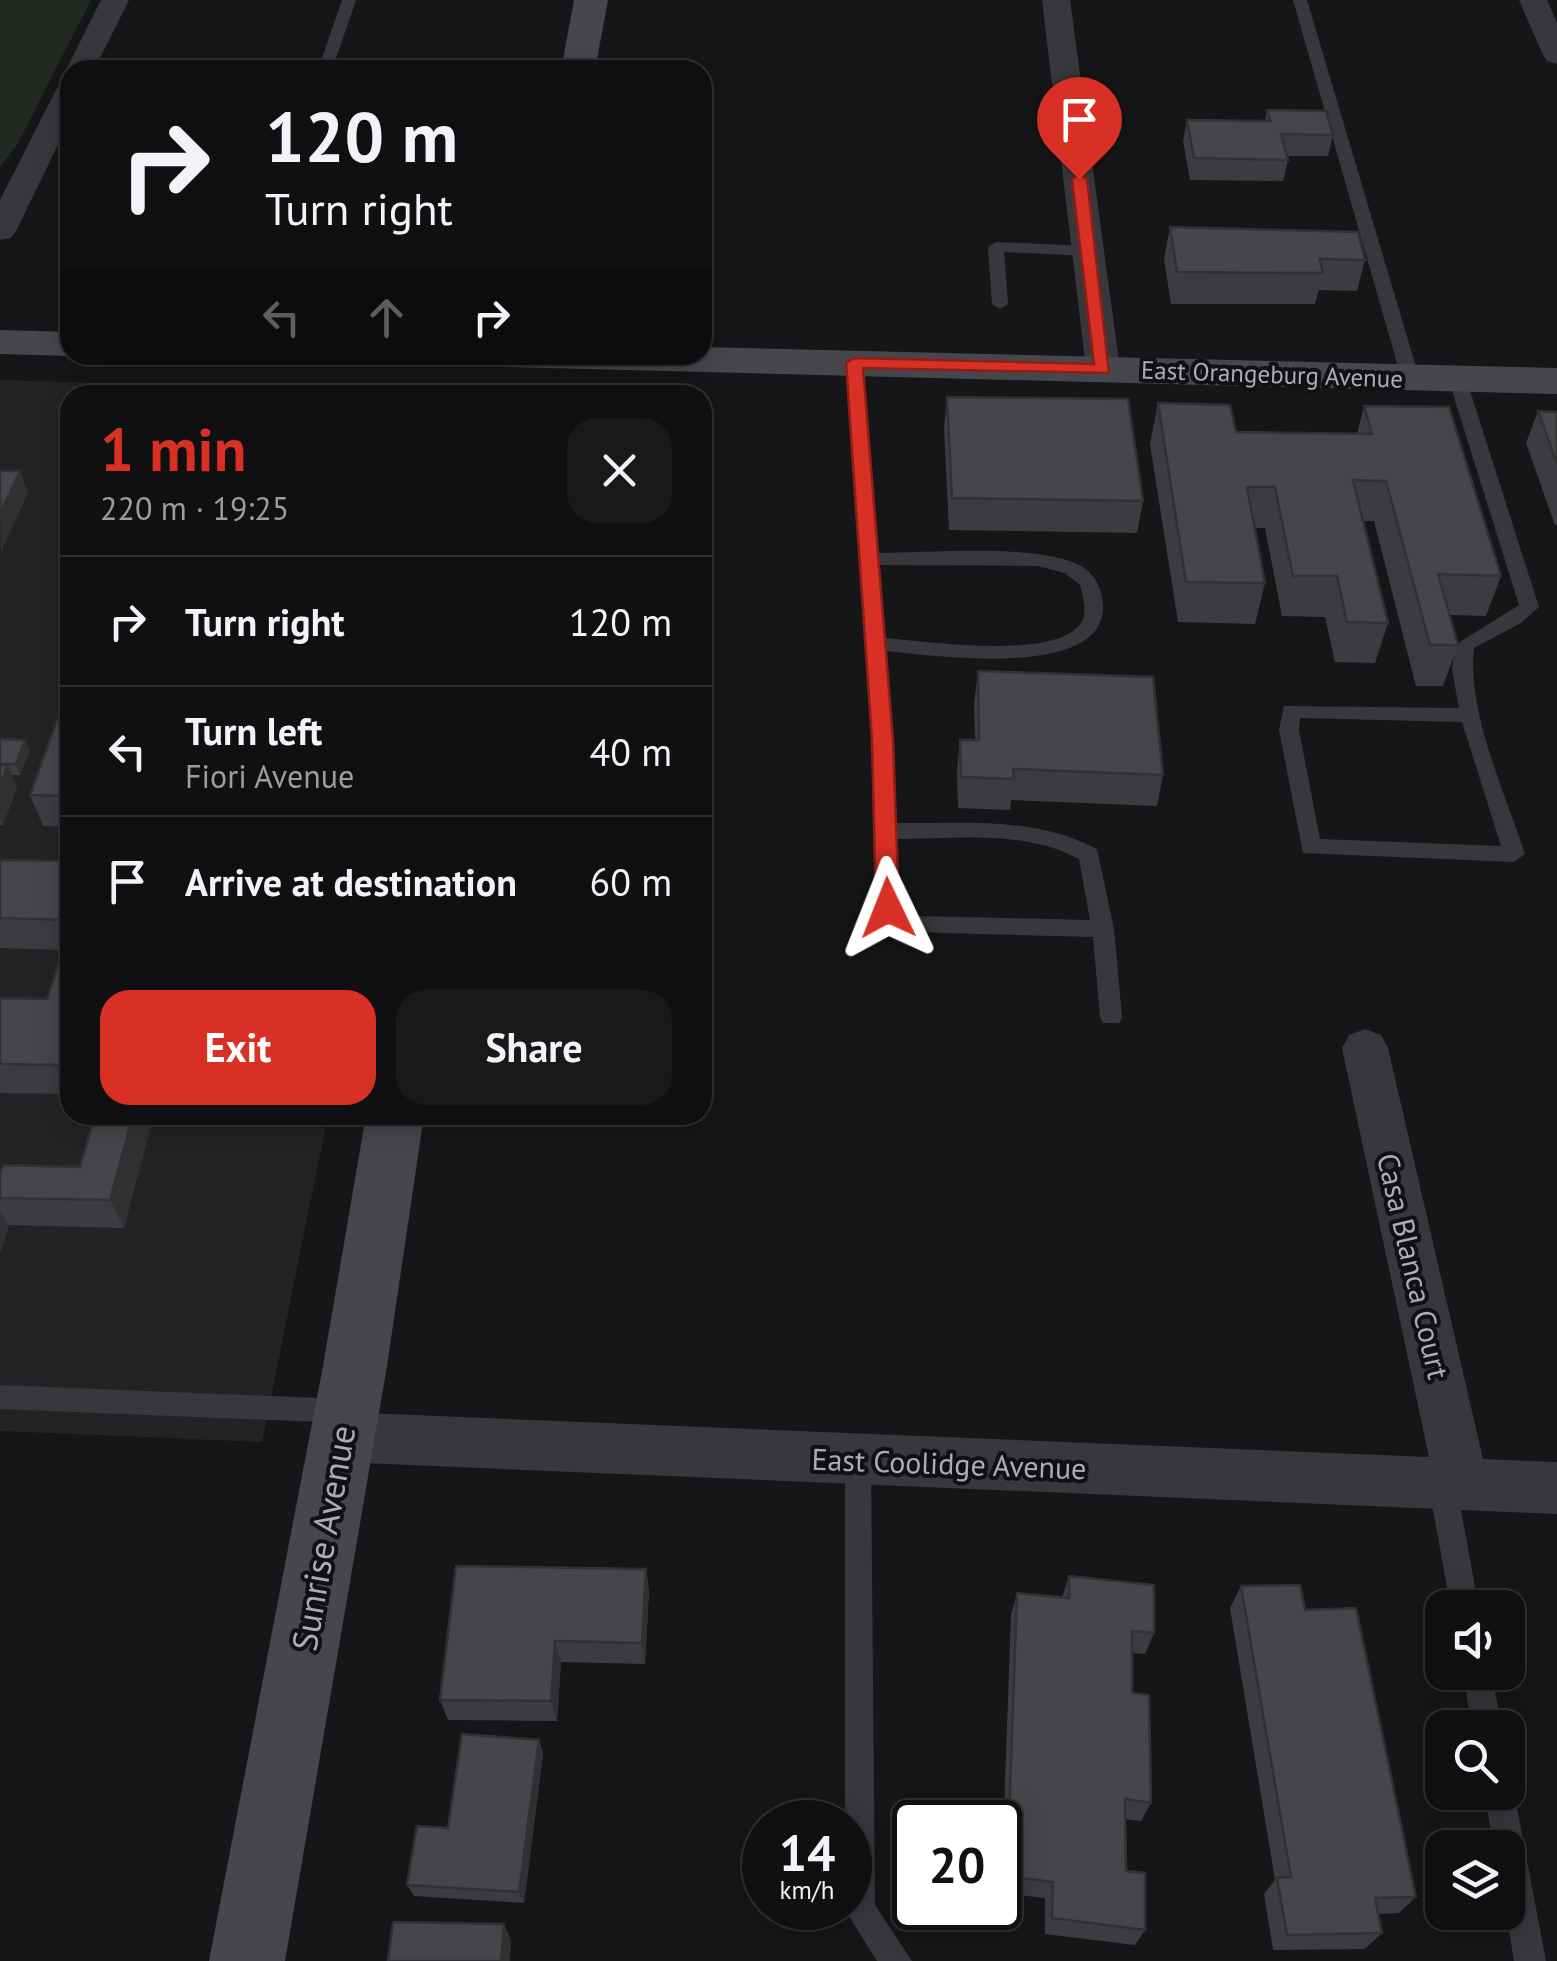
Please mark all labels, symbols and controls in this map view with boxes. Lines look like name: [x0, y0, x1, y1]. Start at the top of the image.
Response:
pin: [1037, 77, 1122, 180]
text: 120 m: [265, 91, 458, 181]
icon: arrive: [1052, 92, 1107, 147]
icon: right: [100, 100, 230, 230]
text: Turn right: [265, 179, 453, 237]
icon: left: [254, 290, 309, 345]
icon: ahead: [359, 290, 414, 345]
icon: right: [464, 290, 519, 345]
street label: East Orangeburg Avenue: [1140, 353, 1404, 395]
text: 1 min: [100, 410, 246, 488]
button: close: [567, 418, 672, 523]
text: 220 m · 19:25: [100, 487, 289, 529]
icon: right: [100, 594, 155, 649]
text: Turn right: [185, 597, 345, 646]
text: 120 m: [569, 597, 672, 646]
text: Turn left: [185, 706, 322, 755]
icon: left: [100, 724, 155, 779]
text: 40 m: [590, 727, 672, 776]
text: Fiori Avenue: [185, 755, 354, 797]
icon: arrive: [100, 854, 155, 909]
position arrow: [836, 856, 940, 960]
text: Arrive at destination: [185, 857, 517, 906]
text: 60 m: [590, 857, 672, 906]
button: Exit: [100, 990, 376, 1105]
button: Share: [396, 990, 672, 1105]
street label: Casa Blanca Court: [1369, 1149, 1459, 1383]
street label: Sunrise Avenue: [281, 1422, 365, 1654]
street label: East Coolidge Avenue: [811, 1439, 1087, 1487]
map controls: [1425, 1590, 1525, 1930]
button: sound: [1425, 1590, 1525, 1690]
button: search: [1425, 1710, 1525, 1810]
speed limit sign: 20: [892, 1800, 1022, 1930]
text: 14: [779, 1820, 835, 1885]
button: layers: [1425, 1830, 1525, 1930]
text: km/h: [780, 1874, 834, 1906]

